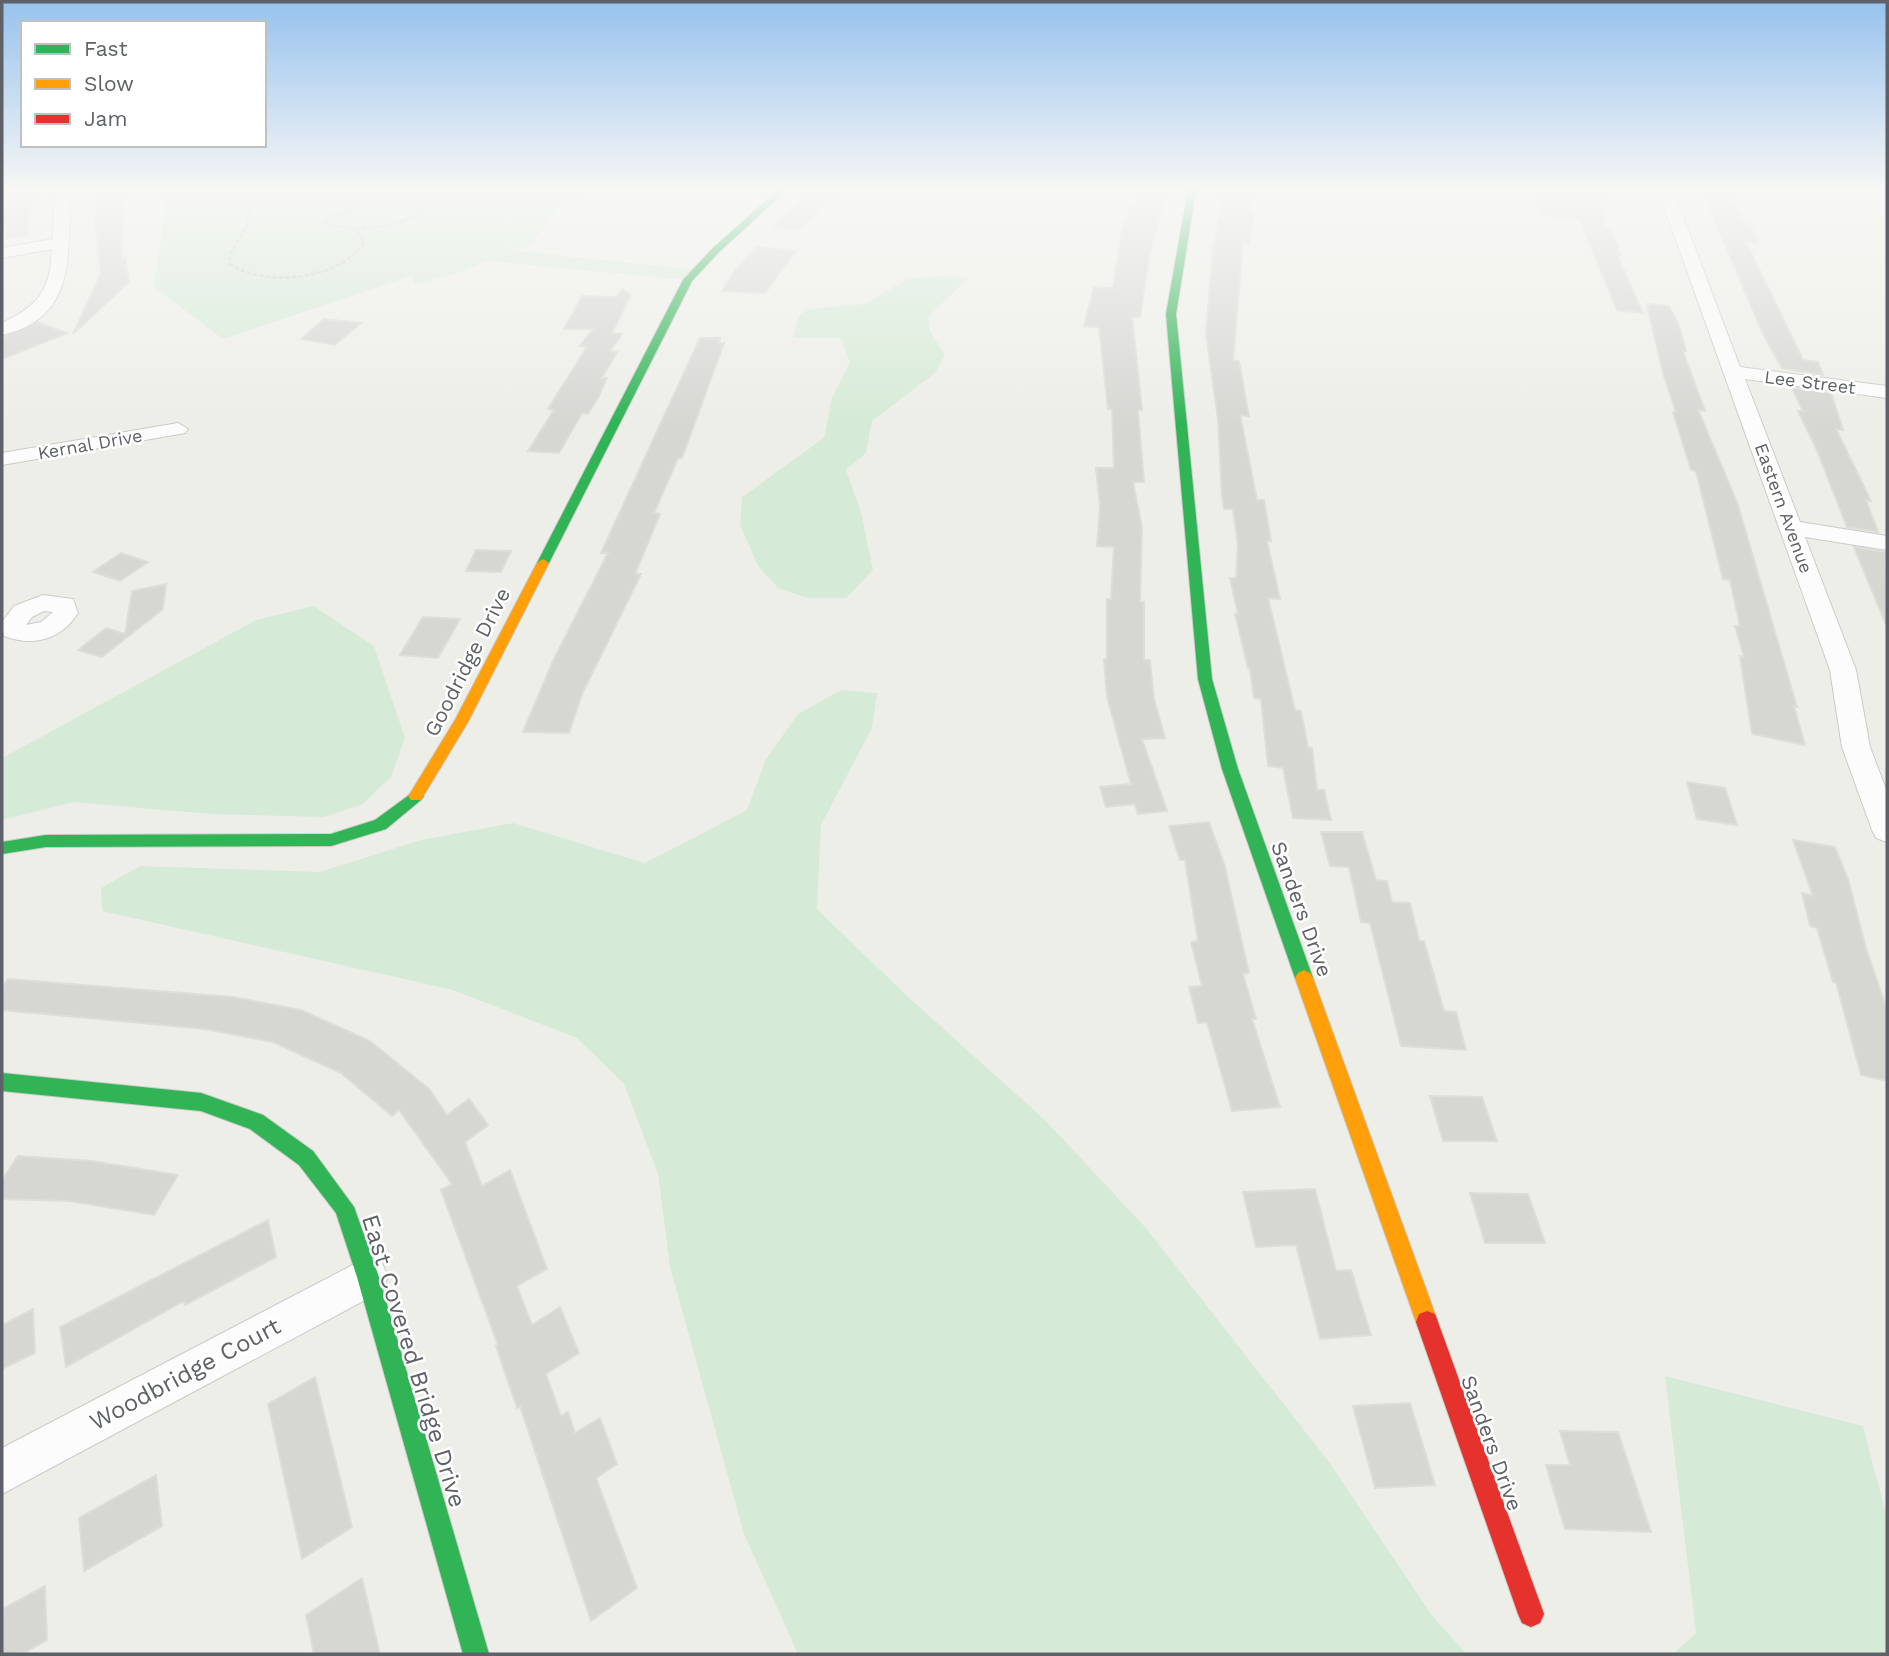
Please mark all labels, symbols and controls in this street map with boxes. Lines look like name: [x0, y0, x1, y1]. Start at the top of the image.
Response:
legend: [21, 21, 266, 147]
text: Fast: [84, 36, 128, 61]
text: Slow: [84, 71, 134, 96]
text: Jam: [84, 106, 127, 131]
street label: Lee Street: [1763, 366, 1857, 398]
street label: Kernal Drive: [36, 424, 144, 464]
street label: Eastern Avenue: [1751, 440, 1817, 576]
street label: Goodridge Drive: [419, 583, 515, 741]
street label: Sanders Drive: [1266, 838, 1338, 980]
street label: East Covered Bridge Drive: [356, 1211, 472, 1511]
street label: Woodbridge Court: [85, 1312, 285, 1436]
street label: Sanders Drive: [1456, 1372, 1528, 1514]

